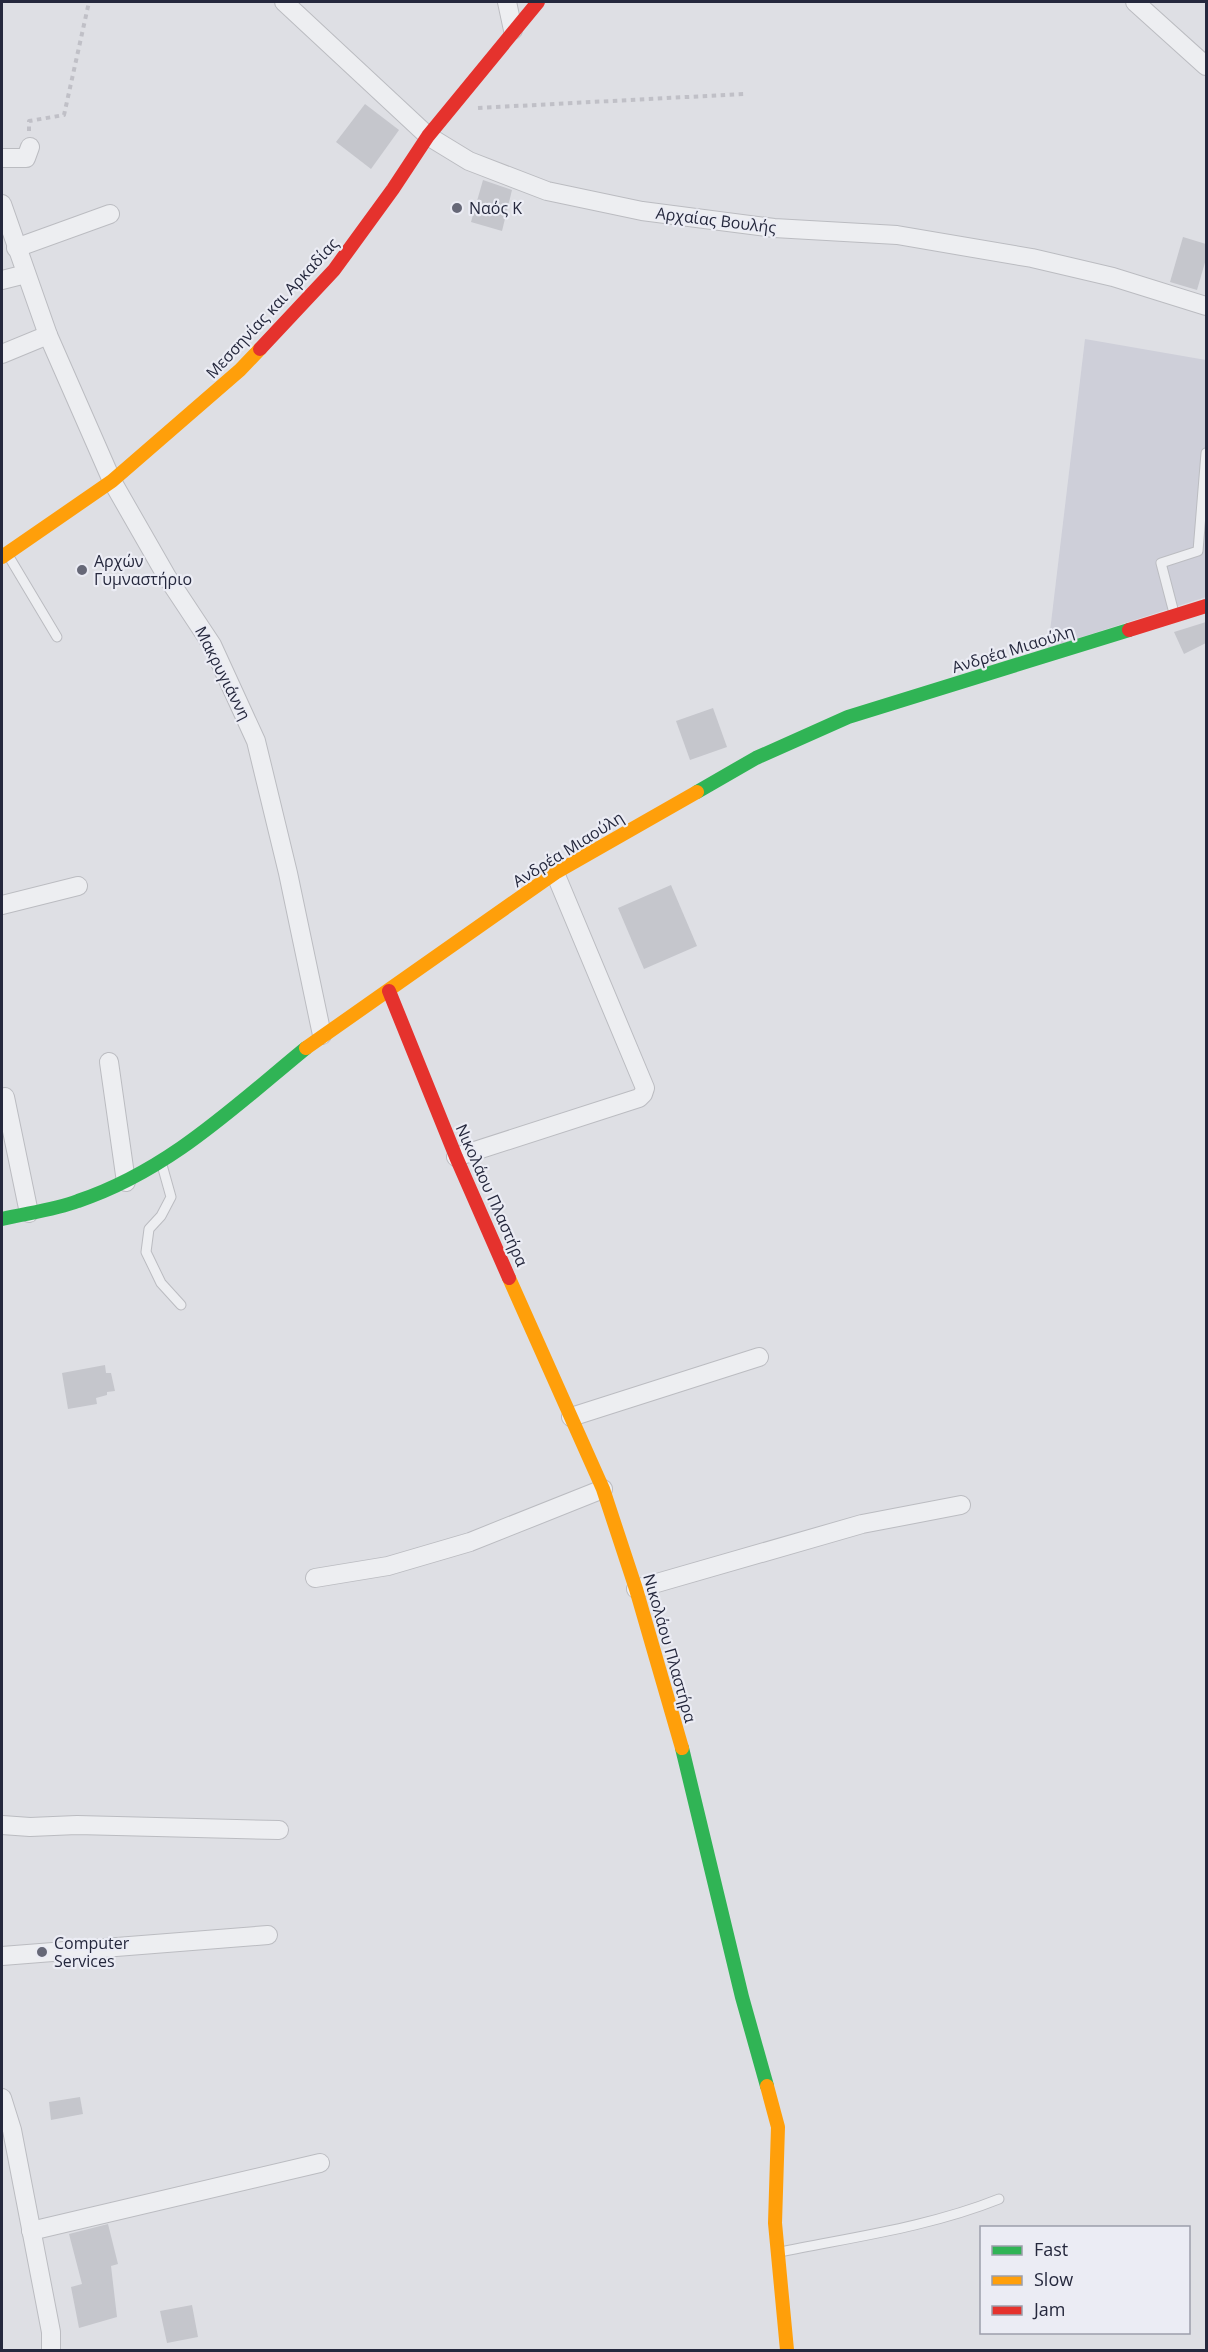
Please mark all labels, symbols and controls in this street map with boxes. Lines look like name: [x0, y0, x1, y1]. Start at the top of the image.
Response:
place label: Ναός Κ: [469, 197, 522, 219]
marker: Ναός Κ: [450, 201, 464, 215]
street label: Αρχαίας Βουλής: [655, 202, 778, 238]
street label: Μεσσηνίας και Αρκαδίας: [201, 233, 343, 383]
place label: Αρχών Γυμναστήριο: [94, 550, 192, 590]
marker: Αρχών Γυμναστήριο: [75, 563, 89, 577]
street label: Ανδρέα Μιαούλη: [949, 620, 1077, 678]
street label: Μακρυγιάννη: [190, 622, 256, 724]
street label: Ανδρέα Μιαούλη: [508, 806, 628, 892]
street label: Νικολάου Πλαστήρα: [451, 1120, 533, 1270]
street label: Νικολάου Πλαστήρα: [638, 1571, 702, 1725]
place label: Computer Services: [54, 1932, 130, 1972]
marker: Computer Services: [35, 1945, 49, 1959]
legend: [980, 2226, 1190, 2334]
text: Fast: [1034, 2237, 1068, 2261]
text: Slow: [1034, 2267, 1073, 2291]
text: Jam: [1032, 2297, 1066, 2321]

